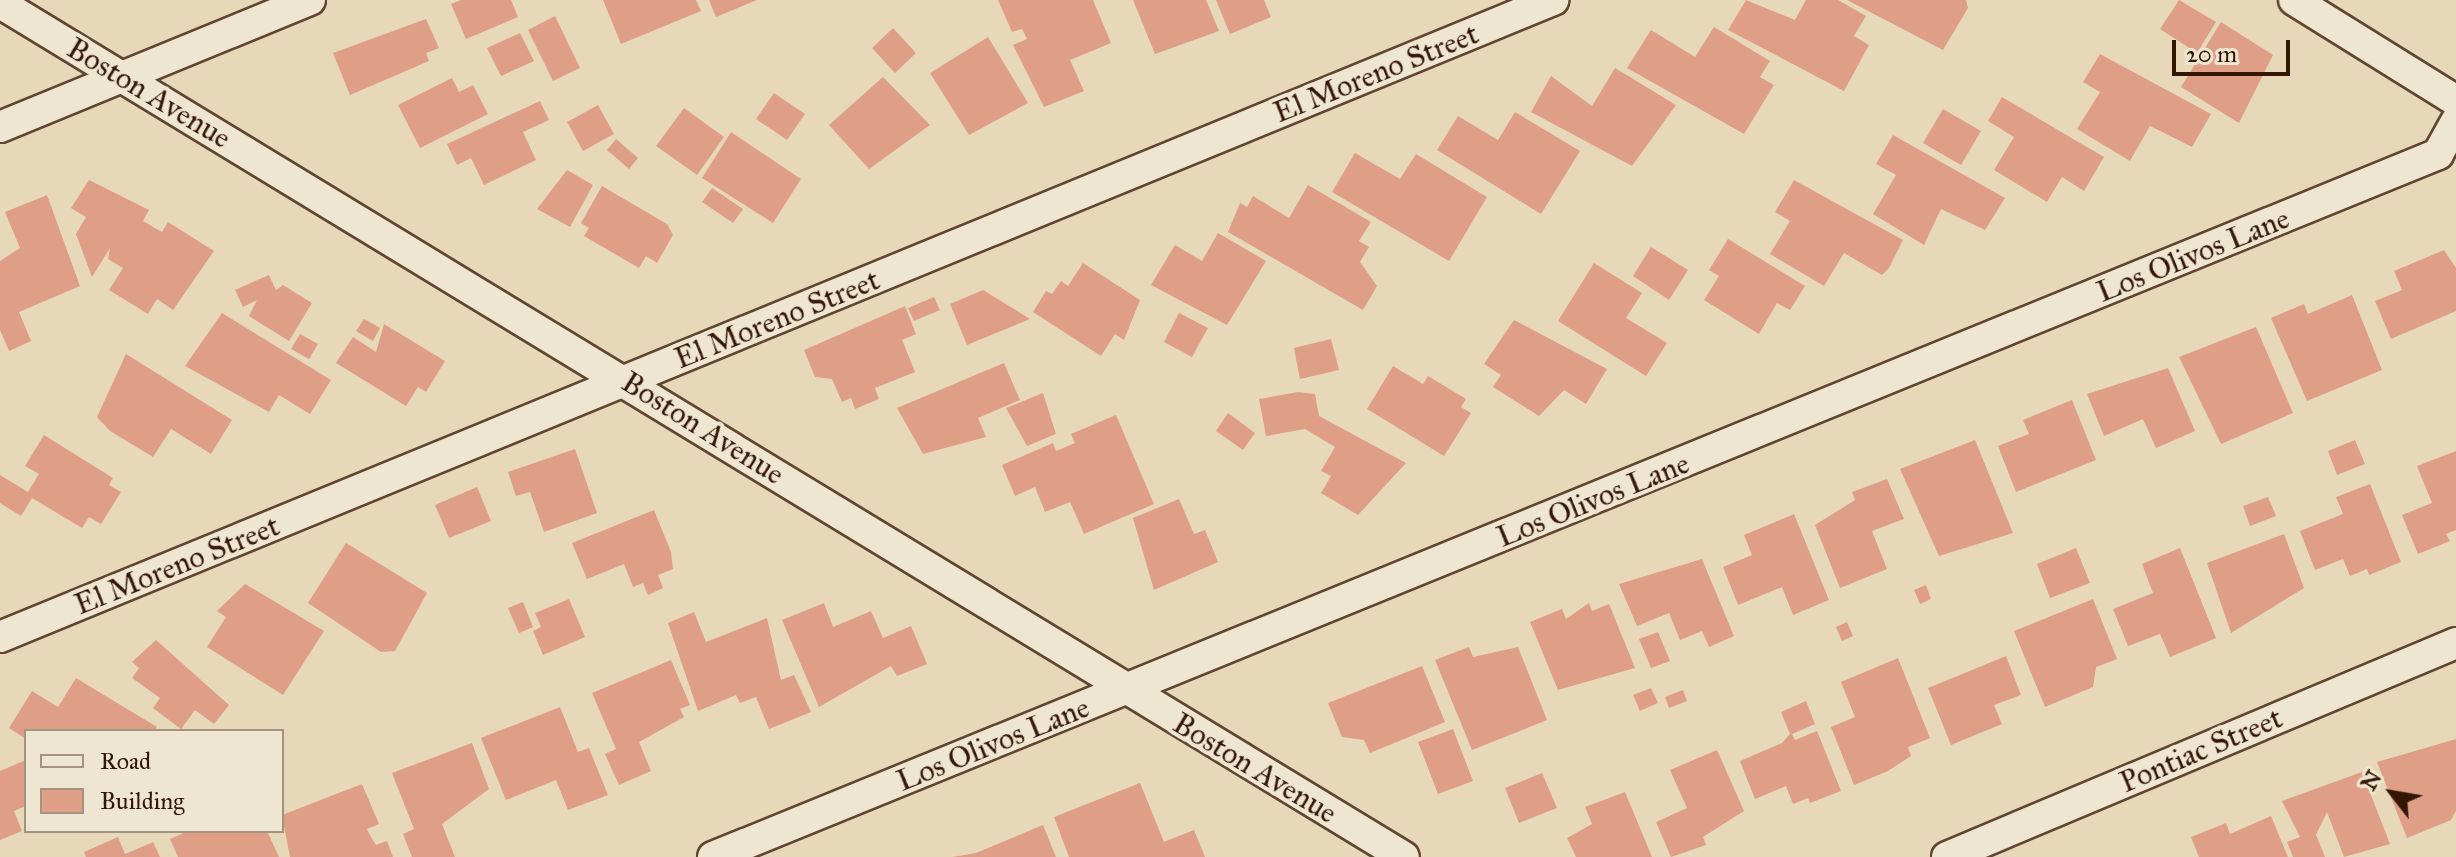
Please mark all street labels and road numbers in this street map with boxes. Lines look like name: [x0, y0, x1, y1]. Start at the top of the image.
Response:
street label: El Moreno Street: [1268, 15, 1484, 131]
street label: Boston Avenue: [60, 30, 238, 156]
street label: Los Olivos Lane: [2092, 200, 2294, 310]
street label: El Moreno Street: [669, 261, 885, 377]
street label: Boston Avenue: [615, 364, 791, 492]
street label: Los Olivos Lane: [1492, 445, 1694, 555]
street label: El Moreno Street: [69, 507, 285, 623]
street label: Los Olivos Lane: [892, 689, 1094, 799]
street label: Pontiac Street: [2114, 700, 2288, 800]
street label: Boston Avenue: [1166, 705, 1344, 831]

